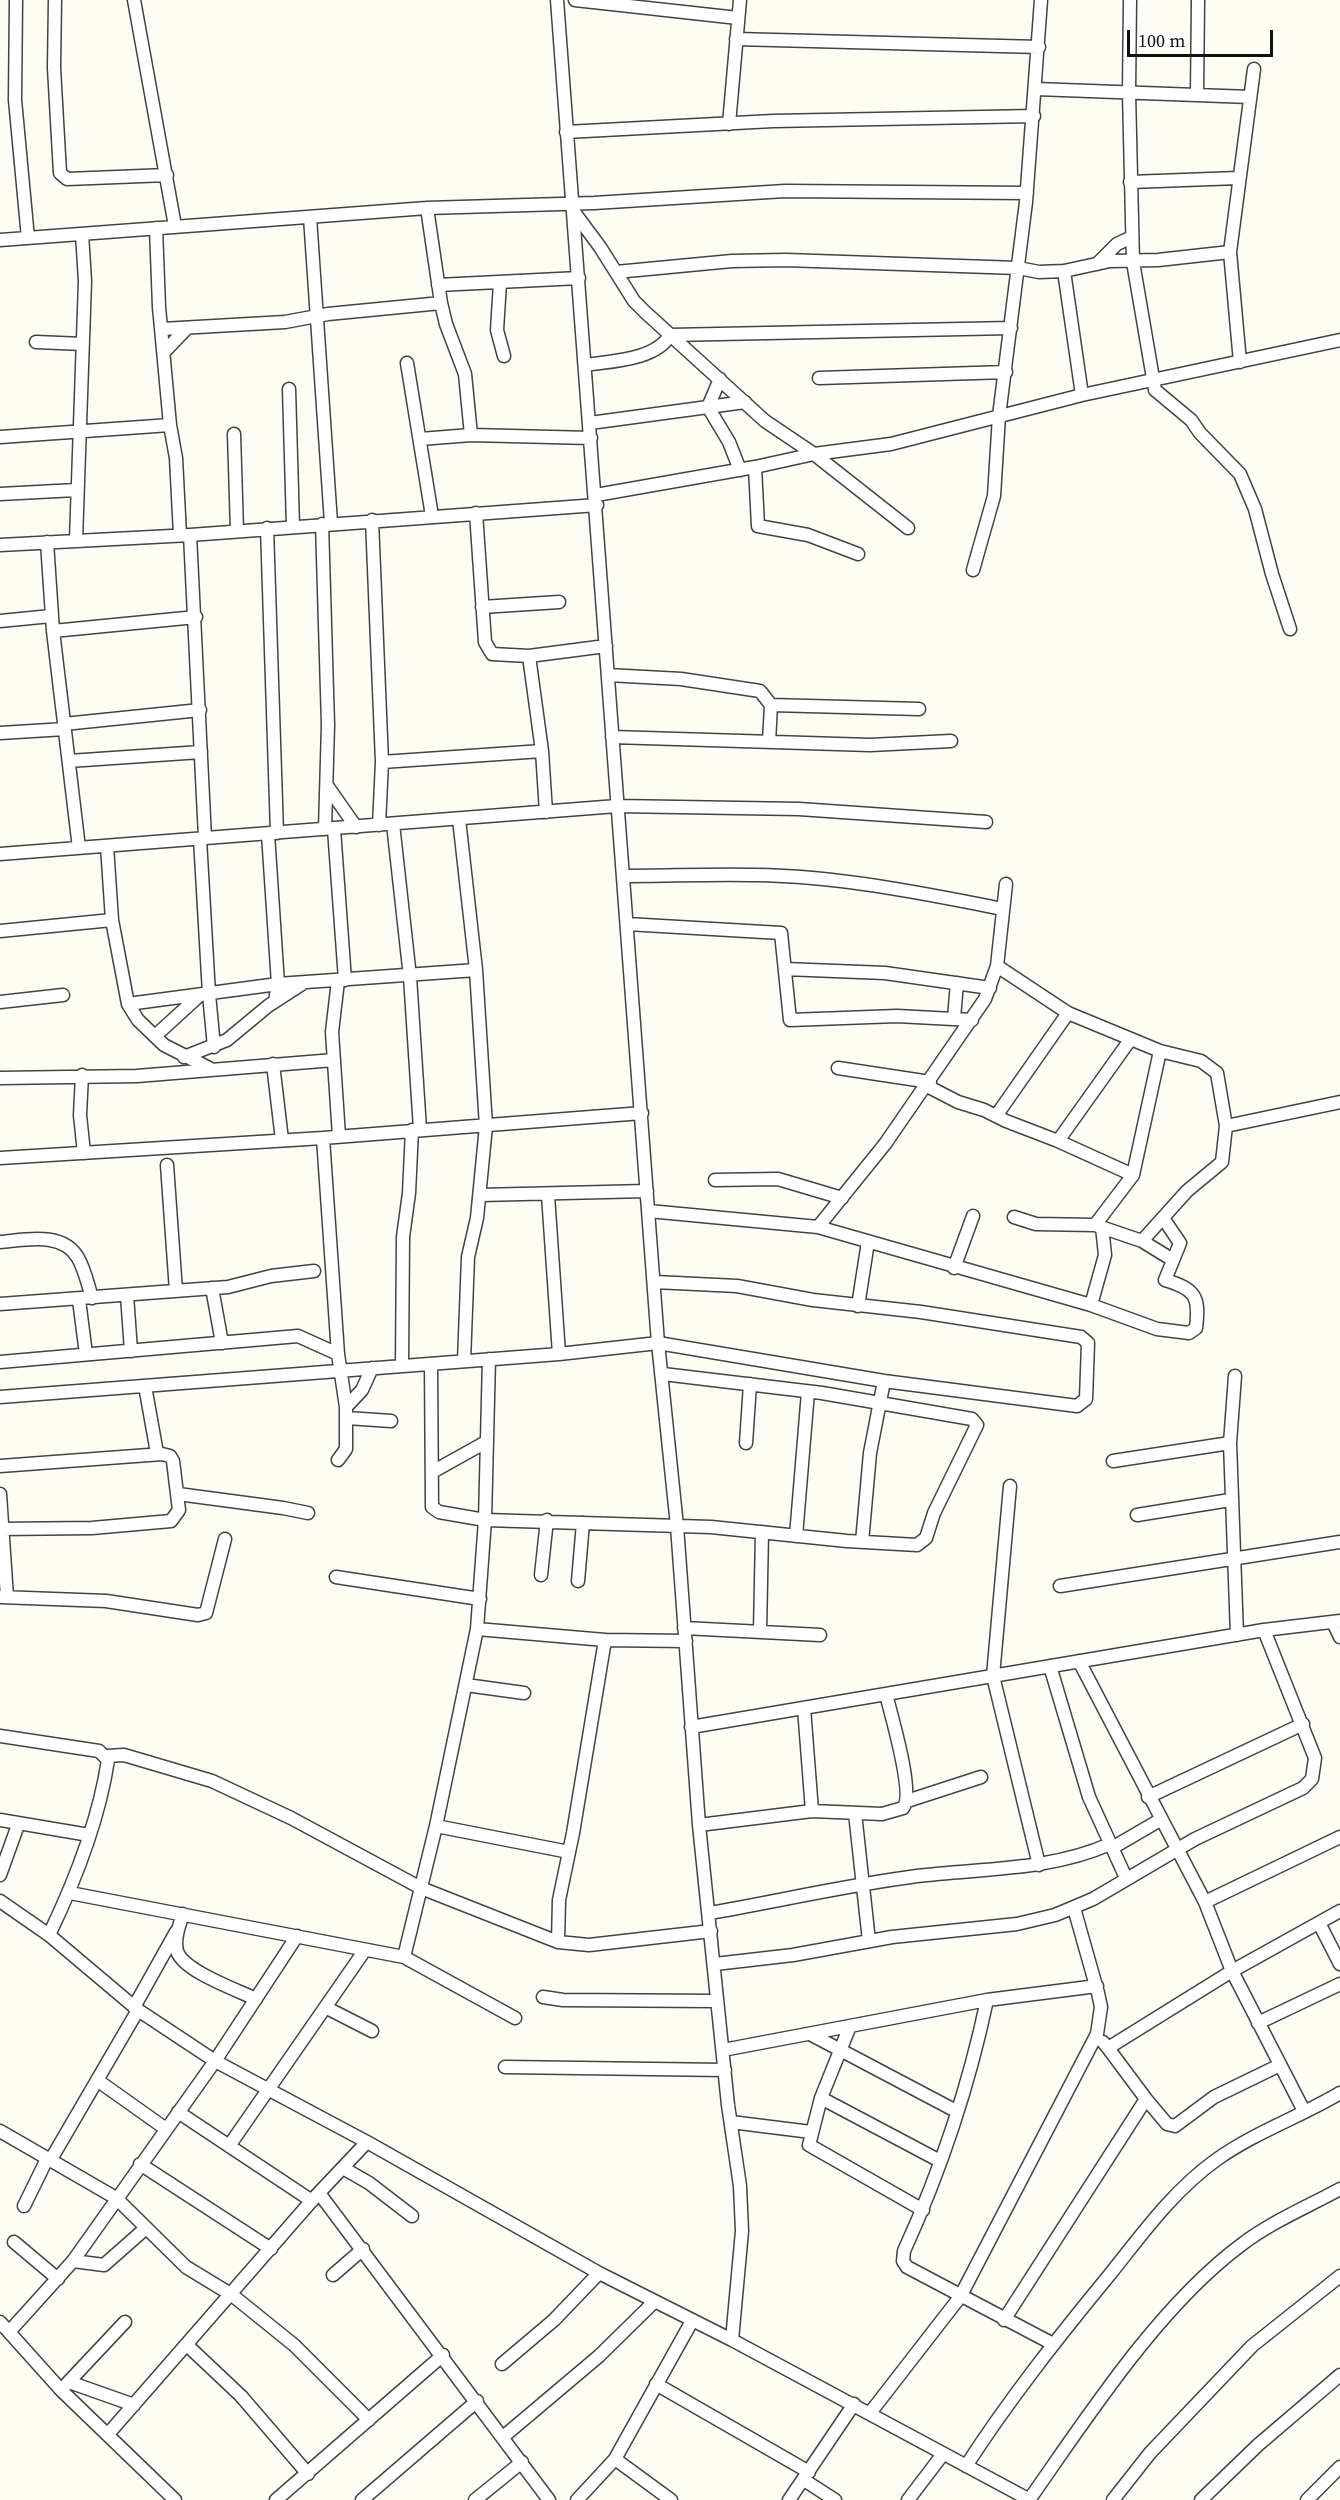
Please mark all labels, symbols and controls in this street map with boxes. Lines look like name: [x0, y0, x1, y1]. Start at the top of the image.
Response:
scale bar: [1130, 18, 1276, 56]
text: 100 m: [1138, 28, 1185, 53]

